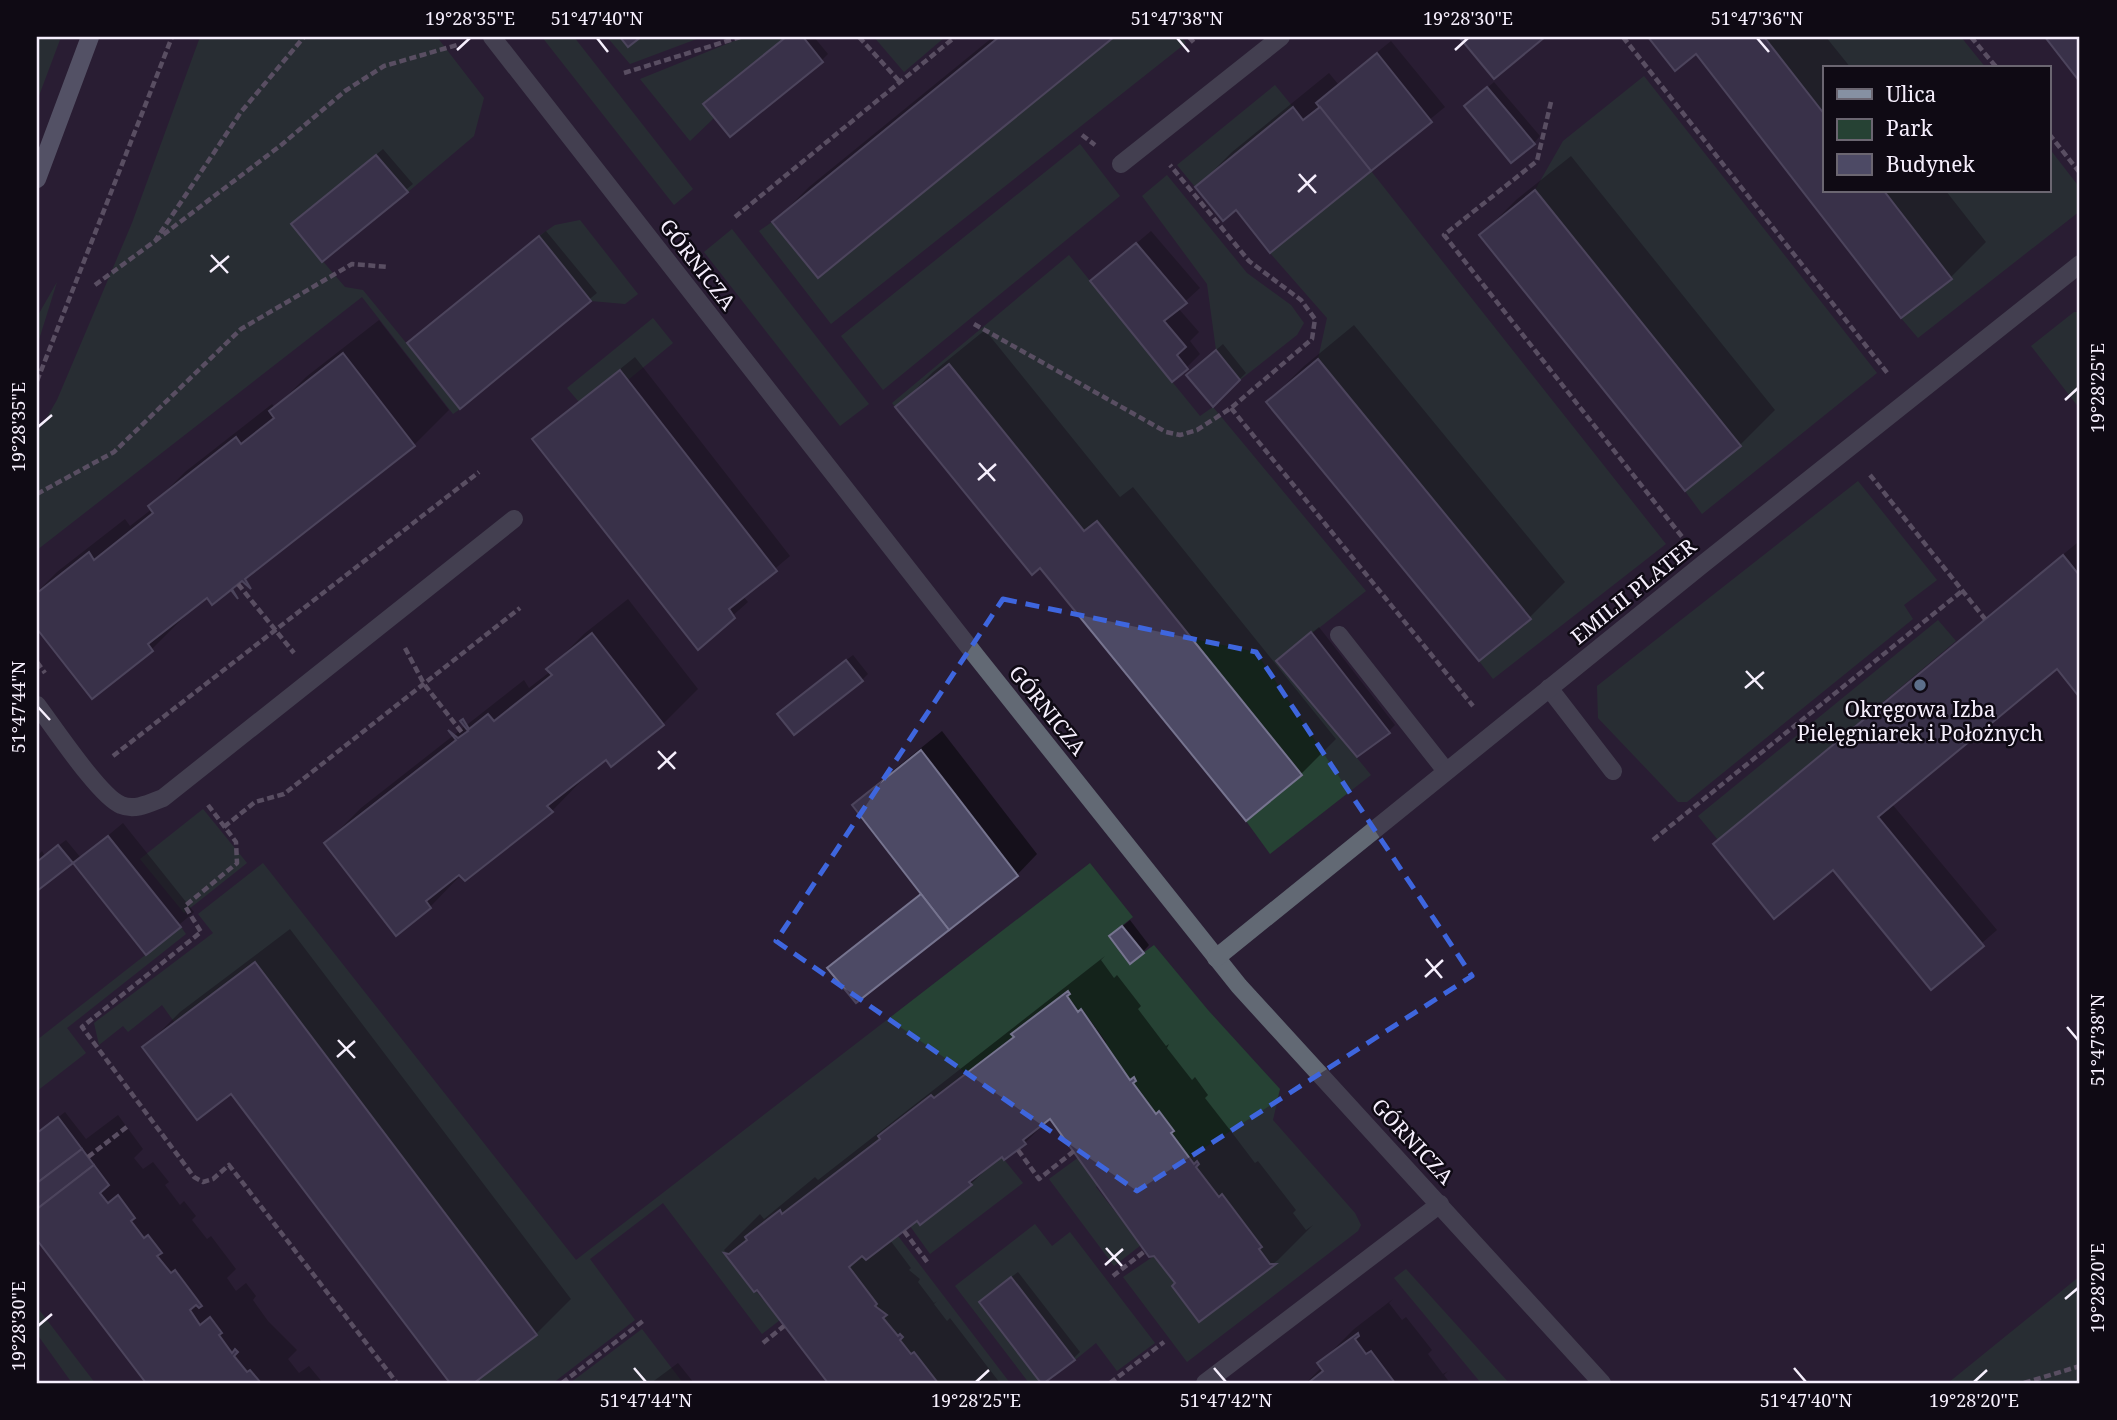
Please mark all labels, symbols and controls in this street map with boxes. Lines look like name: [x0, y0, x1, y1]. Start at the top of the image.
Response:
text: 19°28'35"E: [425, 6, 515, 30]
text: 51°47'40"N: [551, 6, 644, 30]
text: 51°47'38"N: [1131, 6, 1224, 30]
text: 19°28'30"E: [1423, 6, 1513, 30]
text: 51°47'36"N: [1711, 6, 1804, 30]
legend: [1823, 66, 2050, 192]
text: Ulica: [1886, 80, 1936, 108]
text: Park: [1886, 114, 1933, 142]
text: Budynek: [1886, 150, 1976, 178]
street label: GÓRNICZA: [654, 213, 742, 315]
text: 19°28'25"E: [2085, 343, 2109, 433]
text: 19°28'35"E: [6, 382, 30, 472]
street label: EMILII PLATER: [1565, 532, 1702, 650]
street label: GÓRNICZA: [1003, 659, 1093, 761]
text: 51°47'44"N: [6, 660, 30, 753]
marker: Okręgowa Izba Pielęgniarek i Położnych: [1912, 677, 1928, 693]
place label: Okręgowa Izba Pielęgniarek i Położnych: [1797, 695, 2043, 747]
text: 51°47'38"N: [2085, 993, 2109, 1086]
street label: GÓRNICZA: [1366, 1092, 1460, 1190]
text: 19°28'20"E: [2085, 1243, 2109, 1333]
text: 19°28'30"E: [6, 1281, 30, 1371]
text: 51°47'44"N: [600, 1388, 693, 1412]
text: 19°28'25"E: [931, 1388, 1021, 1412]
text: 51°47'42"N: [1180, 1388, 1273, 1412]
text: 51°47'40"N: [1760, 1388, 1853, 1412]
text: 19°28'20"E: [1929, 1388, 2019, 1412]

